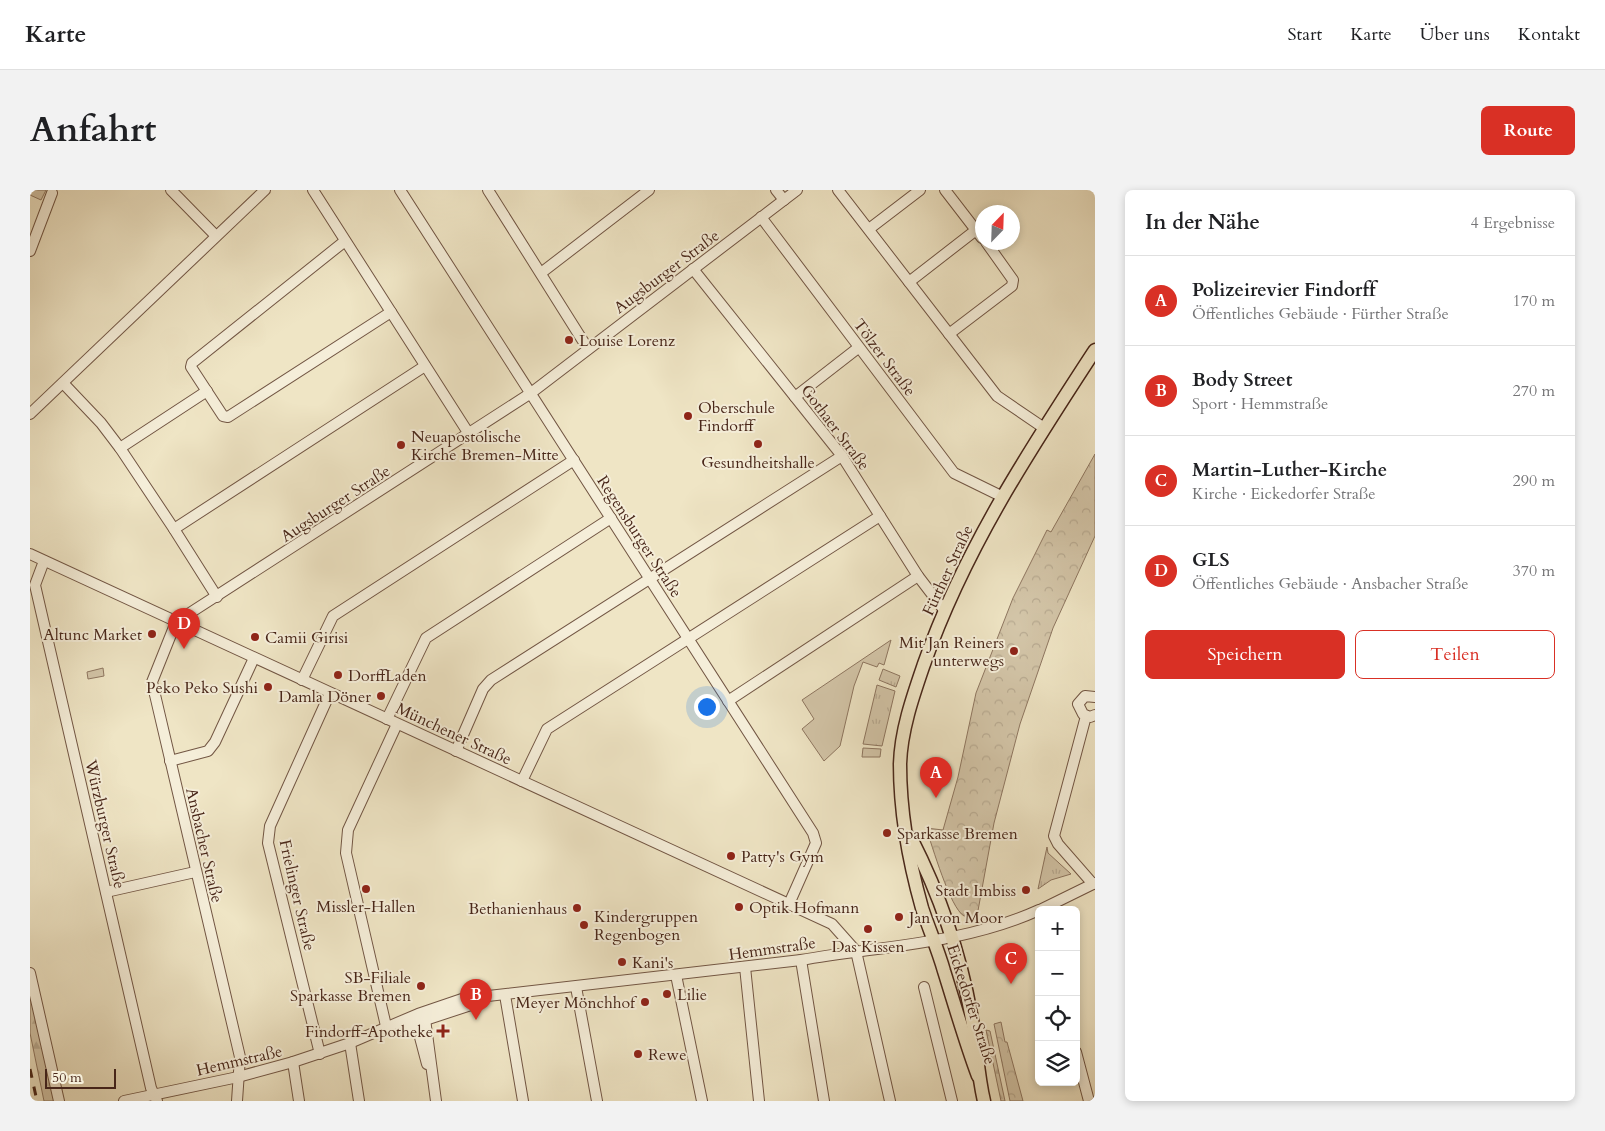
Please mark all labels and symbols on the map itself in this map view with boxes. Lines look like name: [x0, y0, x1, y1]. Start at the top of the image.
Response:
north arrow: [975, 205, 1020, 250]
street label: Augsburger Straße: [609, 225, 724, 319]
street label: Tölzer Straße: [848, 314, 921, 401]
place label: Louise Lorenz: [579, 330, 675, 352]
marker: Louise Lorenz: [563, 334, 575, 346]
street label: Gothaer Straße: [796, 380, 875, 475]
place label: Oberschule Findorff: [698, 397, 775, 437]
marker: Oberschule Findorff: [682, 410, 694, 422]
place label: Neuapostolische Kirche Bremen-Mitte: [411, 426, 559, 466]
marker: Gesundheitshalle: [752, 438, 764, 450]
marker: Neuapostolische Kirche Bremen-Mitte: [395, 439, 407, 451]
place label: Gesundheitshalle: [701, 452, 815, 474]
street label: Augsburger Straße: [276, 460, 395, 548]
street label: Regensburger Straße: [591, 471, 687, 602]
street label: Fürther Straße: [917, 522, 978, 619]
pin: D: [168, 608, 200, 649]
place label: Altunc Market: [43, 624, 142, 646]
place label: Camii Girisi: [265, 627, 349, 649]
marker: Altunc Market: [146, 628, 158, 640]
marker: Camii Girisi: [249, 631, 261, 643]
place label: Mit Jan Reiners unterwegs: [899, 632, 1004, 672]
marker: Mit Jan Reiners unterwegs: [1008, 645, 1020, 657]
place label: DorffLaden: [348, 665, 427, 687]
marker: DorffLaden: [332, 669, 344, 681]
place label: Peko Peko Sushi: [146, 677, 258, 699]
marker: Peko Peko Sushi: [262, 681, 274, 693]
place label: Damla Döner: [278, 686, 371, 708]
marker: Damla Döner: [375, 690, 387, 702]
your location: [694, 694, 720, 720]
street label: Münchener Straße: [392, 697, 515, 770]
street label: Würzburger Straße: [79, 757, 131, 891]
pin: A: [920, 757, 952, 798]
street label: Ansbacher Straße: [180, 786, 228, 905]
place label: Sparkasse Bremen: [897, 823, 1018, 845]
marker: Sparkasse Bremen: [881, 827, 893, 839]
street label: Frielinger Straße: [274, 838, 320, 953]
place label: Patty's Gym: [741, 846, 824, 868]
marker: Patty's Gym: [725, 850, 737, 862]
place label: Stadt Imbiss: [935, 880, 1016, 902]
marker: Missler-Hallen: [360, 883, 372, 895]
marker: Stadt Imbiss: [1020, 884, 1032, 896]
place label: Missler-Hallen: [316, 896, 416, 918]
place label: Optik Hofmann: [749, 897, 859, 919]
place label: Bethanienhaus: [468, 898, 567, 920]
marker: Optik Hofmann: [733, 901, 745, 913]
marker: Bethanienhaus: [571, 902, 583, 914]
place label: Kindergruppen Regenbogen: [594, 906, 698, 946]
place label: Jan von Moor: [907, 907, 1003, 929]
marker: Jan von Moor: [893, 911, 905, 923]
marker: Kindergruppen Regenbogen: [578, 919, 590, 931]
marker: Das Kissen: [862, 923, 874, 935]
street label: Hemmstraße: [727, 932, 817, 966]
place label: Das Kissen: [831, 936, 905, 958]
street label: Eickedorfer Straße: [941, 941, 1001, 1067]
pin: C: [995, 943, 1027, 984]
place label: Kani's: [632, 952, 673, 974]
marker: Kani's: [616, 956, 628, 968]
place label: SB-Filiale Sparkasse Bremen: [290, 967, 411, 1007]
pin: B: [460, 979, 492, 1020]
marker: SB-Filiale Sparkasse Bremen: [415, 980, 427, 992]
place label: Lilie: [677, 984, 707, 1006]
marker: Lilie: [661, 988, 673, 1000]
place label: Meyer Mönchhof: [516, 992, 638, 1014]
marker: Meyer Mönchhof: [639, 996, 651, 1008]
place label: Findorff-Apotheke: [305, 1021, 433, 1043]
marker: Findorff-Apotheke: [437, 1025, 449, 1037]
street label: Hemmstraße: [194, 1040, 284, 1082]
place label: Rewe: [648, 1044, 686, 1066]
marker: Rewe: [632, 1048, 644, 1060]
scale bar: [45, 1066, 116, 1089]

